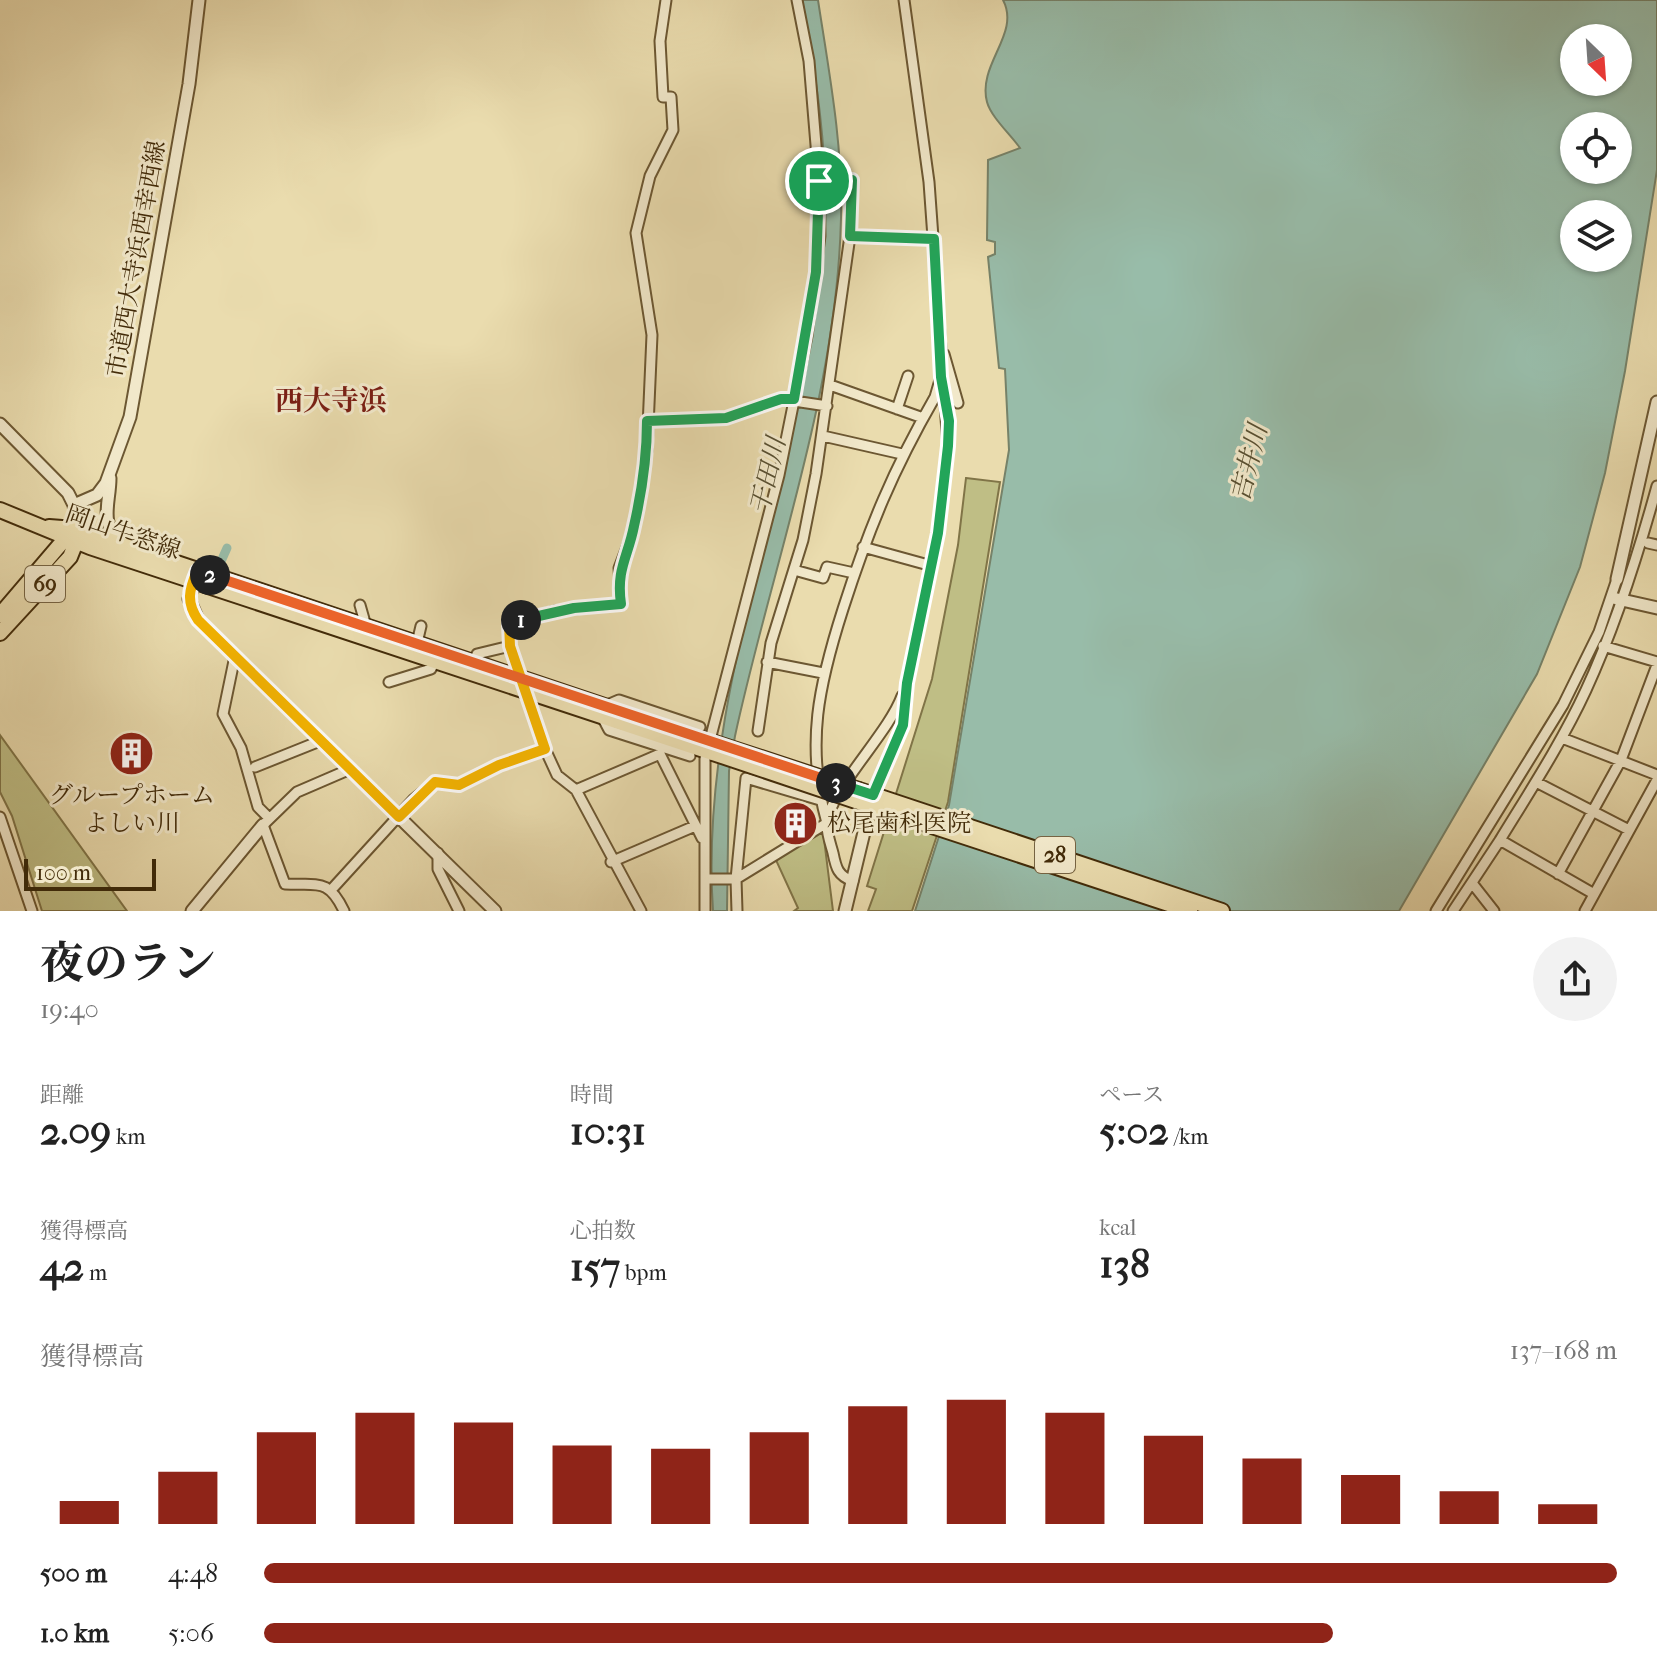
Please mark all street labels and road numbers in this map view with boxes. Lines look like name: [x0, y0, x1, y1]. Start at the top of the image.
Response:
street label: 市道西大寺浜西幸西線: [101, 138, 171, 380]
street label: 岡山牛窓線: [62, 499, 184, 565]
road number: 69: [25, 566, 65, 602]
road number: 28: [1035, 837, 1075, 873]

